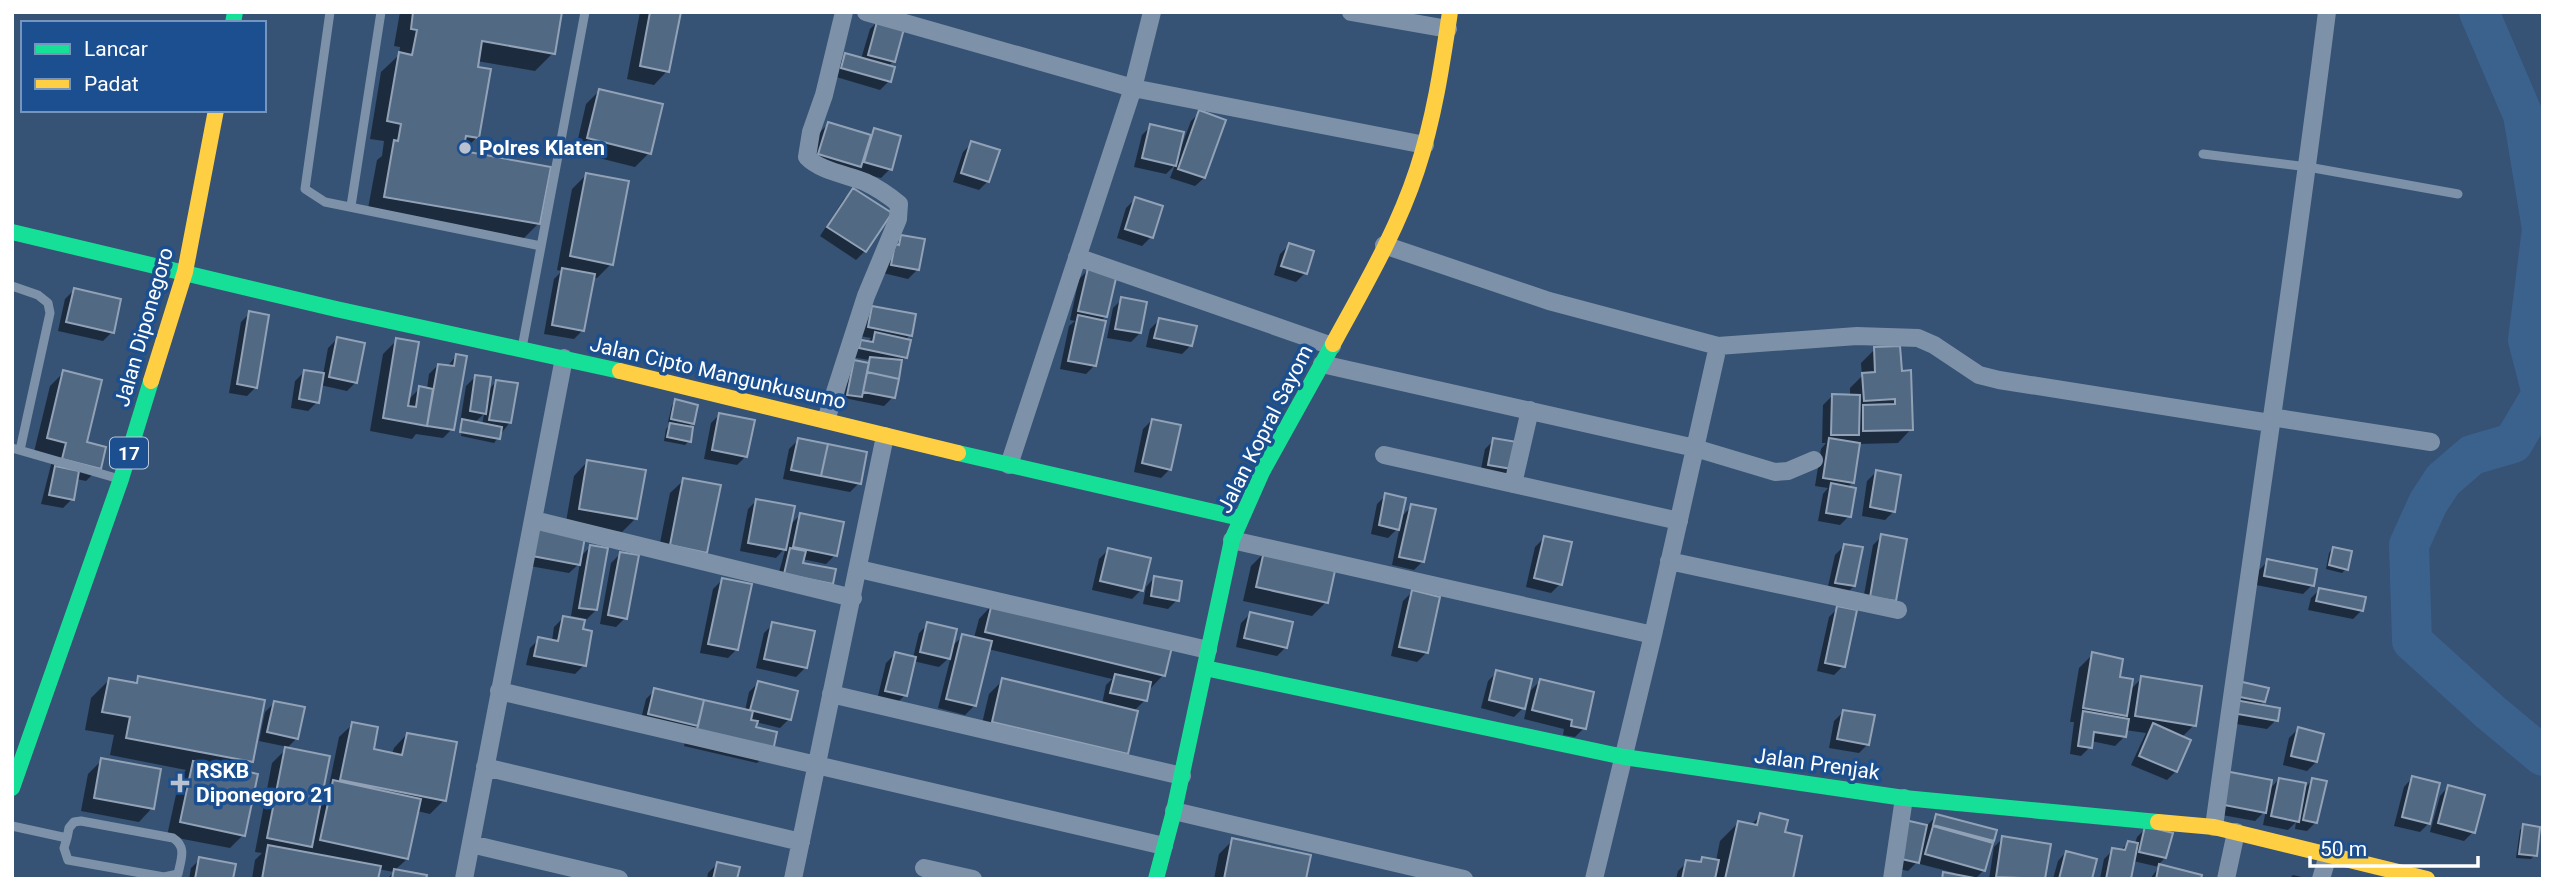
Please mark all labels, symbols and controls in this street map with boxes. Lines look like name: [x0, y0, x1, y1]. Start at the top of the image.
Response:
legend: [21, 21, 266, 112]
text: Lancar: [84, 37, 148, 61]
text: Padat: [84, 72, 139, 96]
place label: Polres Klaten: [479, 136, 605, 160]
marker: Polres Klaten: [457, 140, 473, 156]
street label: Jalan Diponegoro: [110, 245, 178, 409]
street label: Jalan Cipto Mangunkusumo: [588, 332, 848, 414]
street label: Jalan Kopral Sayom: [1212, 341, 1318, 517]
road number: 17: [110, 437, 148, 468]
street label: Jalan Prenjak: [1753, 743, 1882, 785]
place label: RSKB Diponegoro 21: [196, 759, 334, 807]
marker: RSKB Diponegoro 21: [170, 773, 190, 793]
scale bar: [2310, 824, 2478, 868]
text: 50 m: [2320, 837, 2367, 861]

